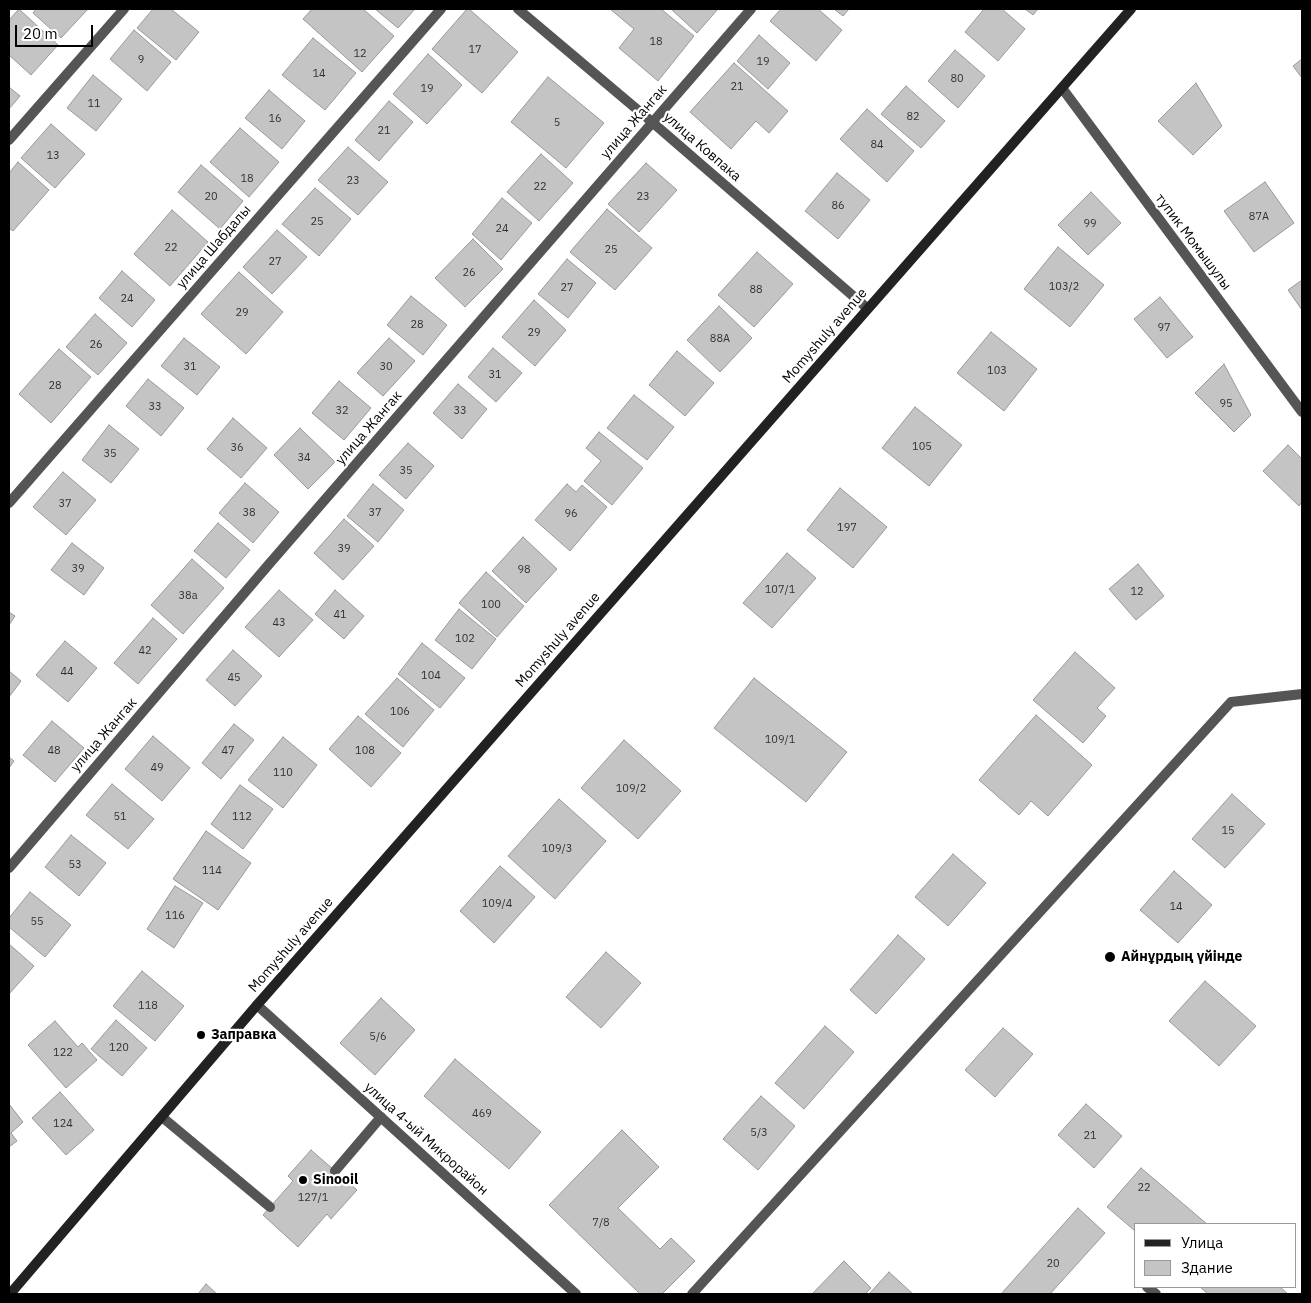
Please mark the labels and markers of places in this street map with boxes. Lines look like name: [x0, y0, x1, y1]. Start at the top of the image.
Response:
place label: Айнұрдың үйінде: [1121, 949, 1242, 965]
marker: Айнұрдың үйінде: [1103, 950, 1117, 964]
place label: Заправка: [211, 1027, 276, 1043]
marker: Заправка: [195, 1029, 207, 1041]
place label: Sinooil: [313, 1172, 358, 1188]
marker: Sinooil: [297, 1174, 309, 1186]

